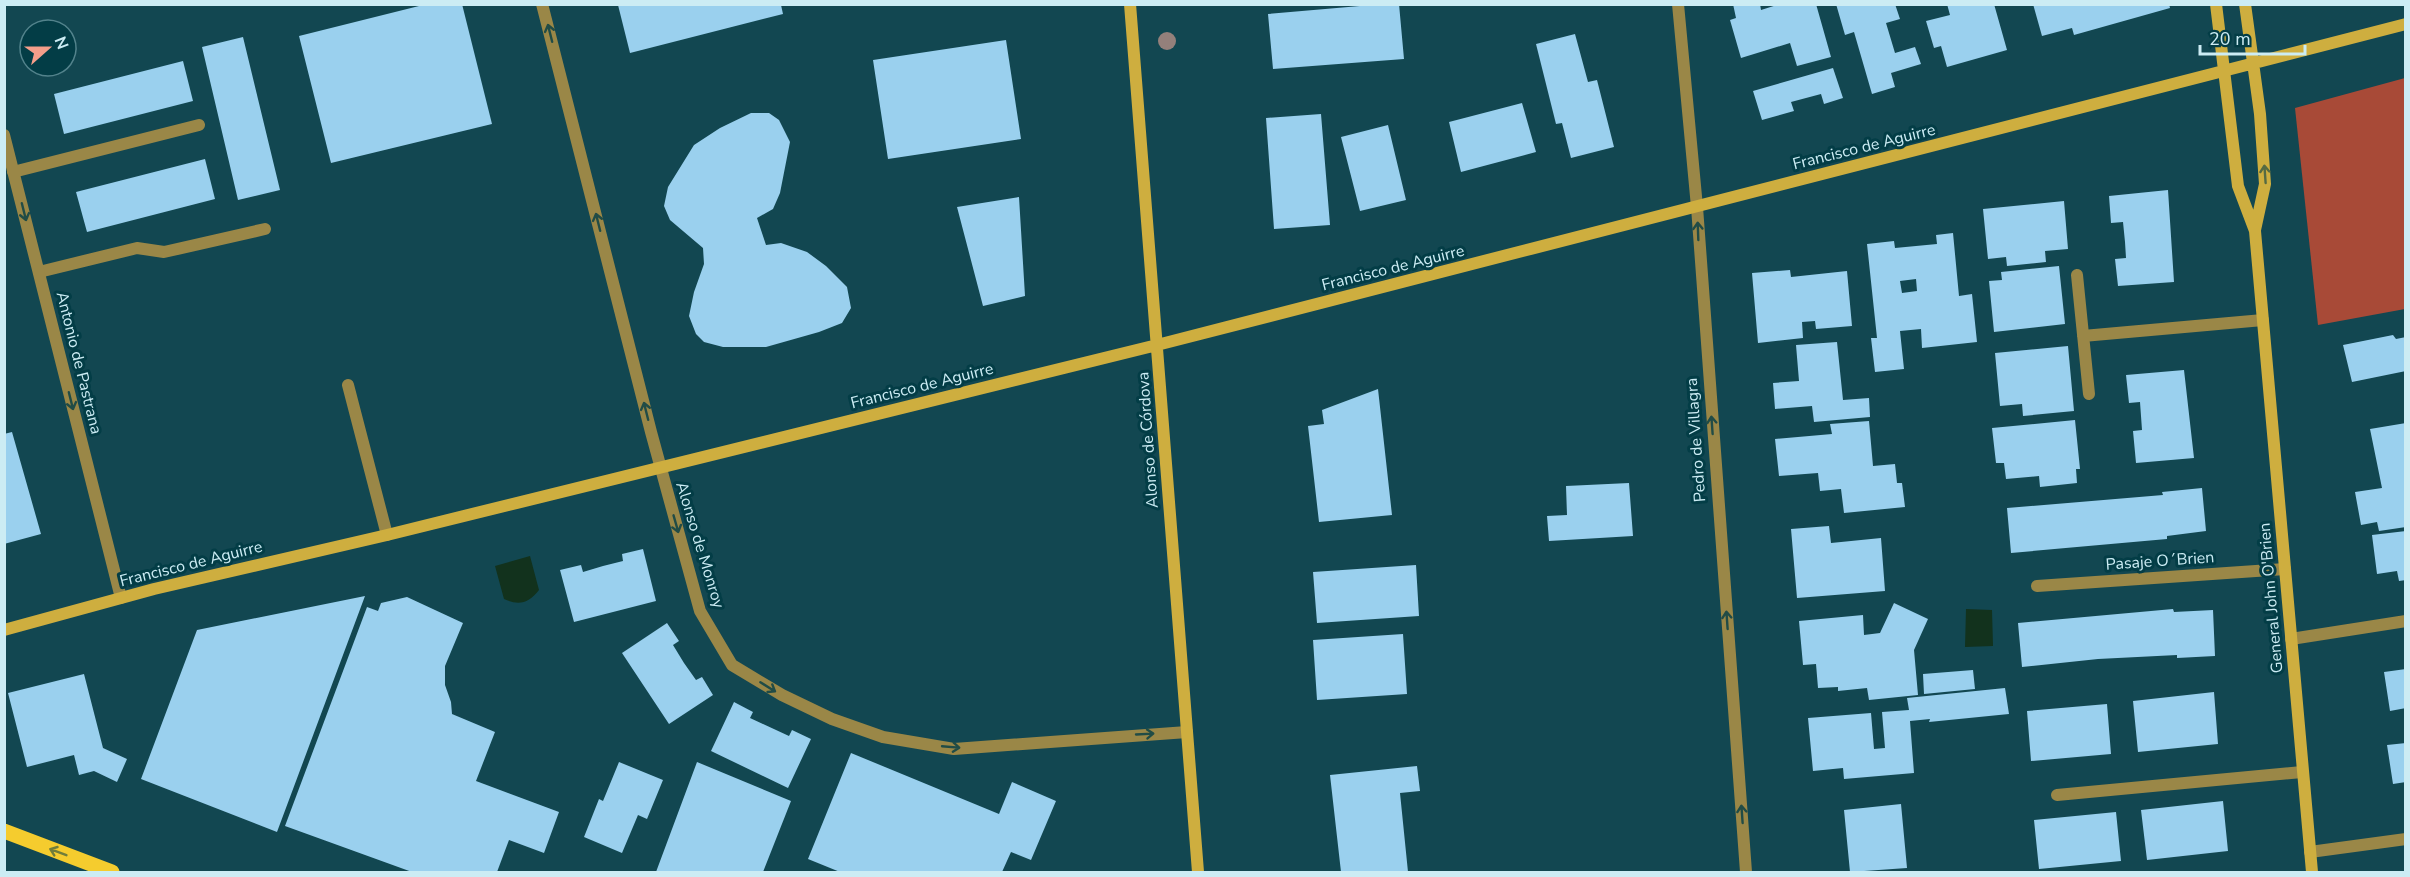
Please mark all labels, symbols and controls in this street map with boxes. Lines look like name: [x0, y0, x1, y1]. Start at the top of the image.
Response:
north arrow: [18, 18, 78, 78]
scale bar: [2200, 18, 2305, 56]
one-way arrow: [543, 23, 555, 42]
text: 20 m: [2209, 27, 2251, 51]
text: N: [49, 33, 73, 53]
street label: Francisco de Aguirre: [1790, 119, 1938, 175]
one-way arrow: [2259, 164, 2270, 184]
one-way arrow: [18, 202, 30, 221]
one-way arrow: [591, 212, 603, 231]
one-way arrow: [1692, 221, 1703, 241]
street label: Francisco de Aguirre: [1319, 240, 1467, 296]
street label: Antonio de Pastrana: [51, 289, 107, 437]
street label: Francisco de Aguirre: [848, 358, 996, 414]
street label: Alonso de Córdova: [1132, 371, 1164, 509]
street label: Pedro de Villagra: [1681, 377, 1711, 503]
one-way arrow: [66, 391, 78, 410]
one-way arrow: [639, 401, 651, 420]
one-way arrow: [1706, 416, 1717, 436]
street label: Alonso de Monroy: [670, 479, 730, 612]
one-way arrow: [670, 514, 682, 533]
street label: General John O'Brien: [2253, 522, 2289, 674]
street label: Francisco de Aguirre: [117, 536, 265, 592]
street label: Pasaje O´Brien: [2105, 546, 2215, 576]
one-way arrow: [1721, 610, 1732, 630]
one-way arrow: [759, 681, 776, 693]
one-way arrow: [1135, 728, 1155, 739]
one-way arrow: [941, 742, 960, 753]
one-way arrow: [1736, 805, 1747, 825]
one-way arrow: [49, 845, 68, 856]

